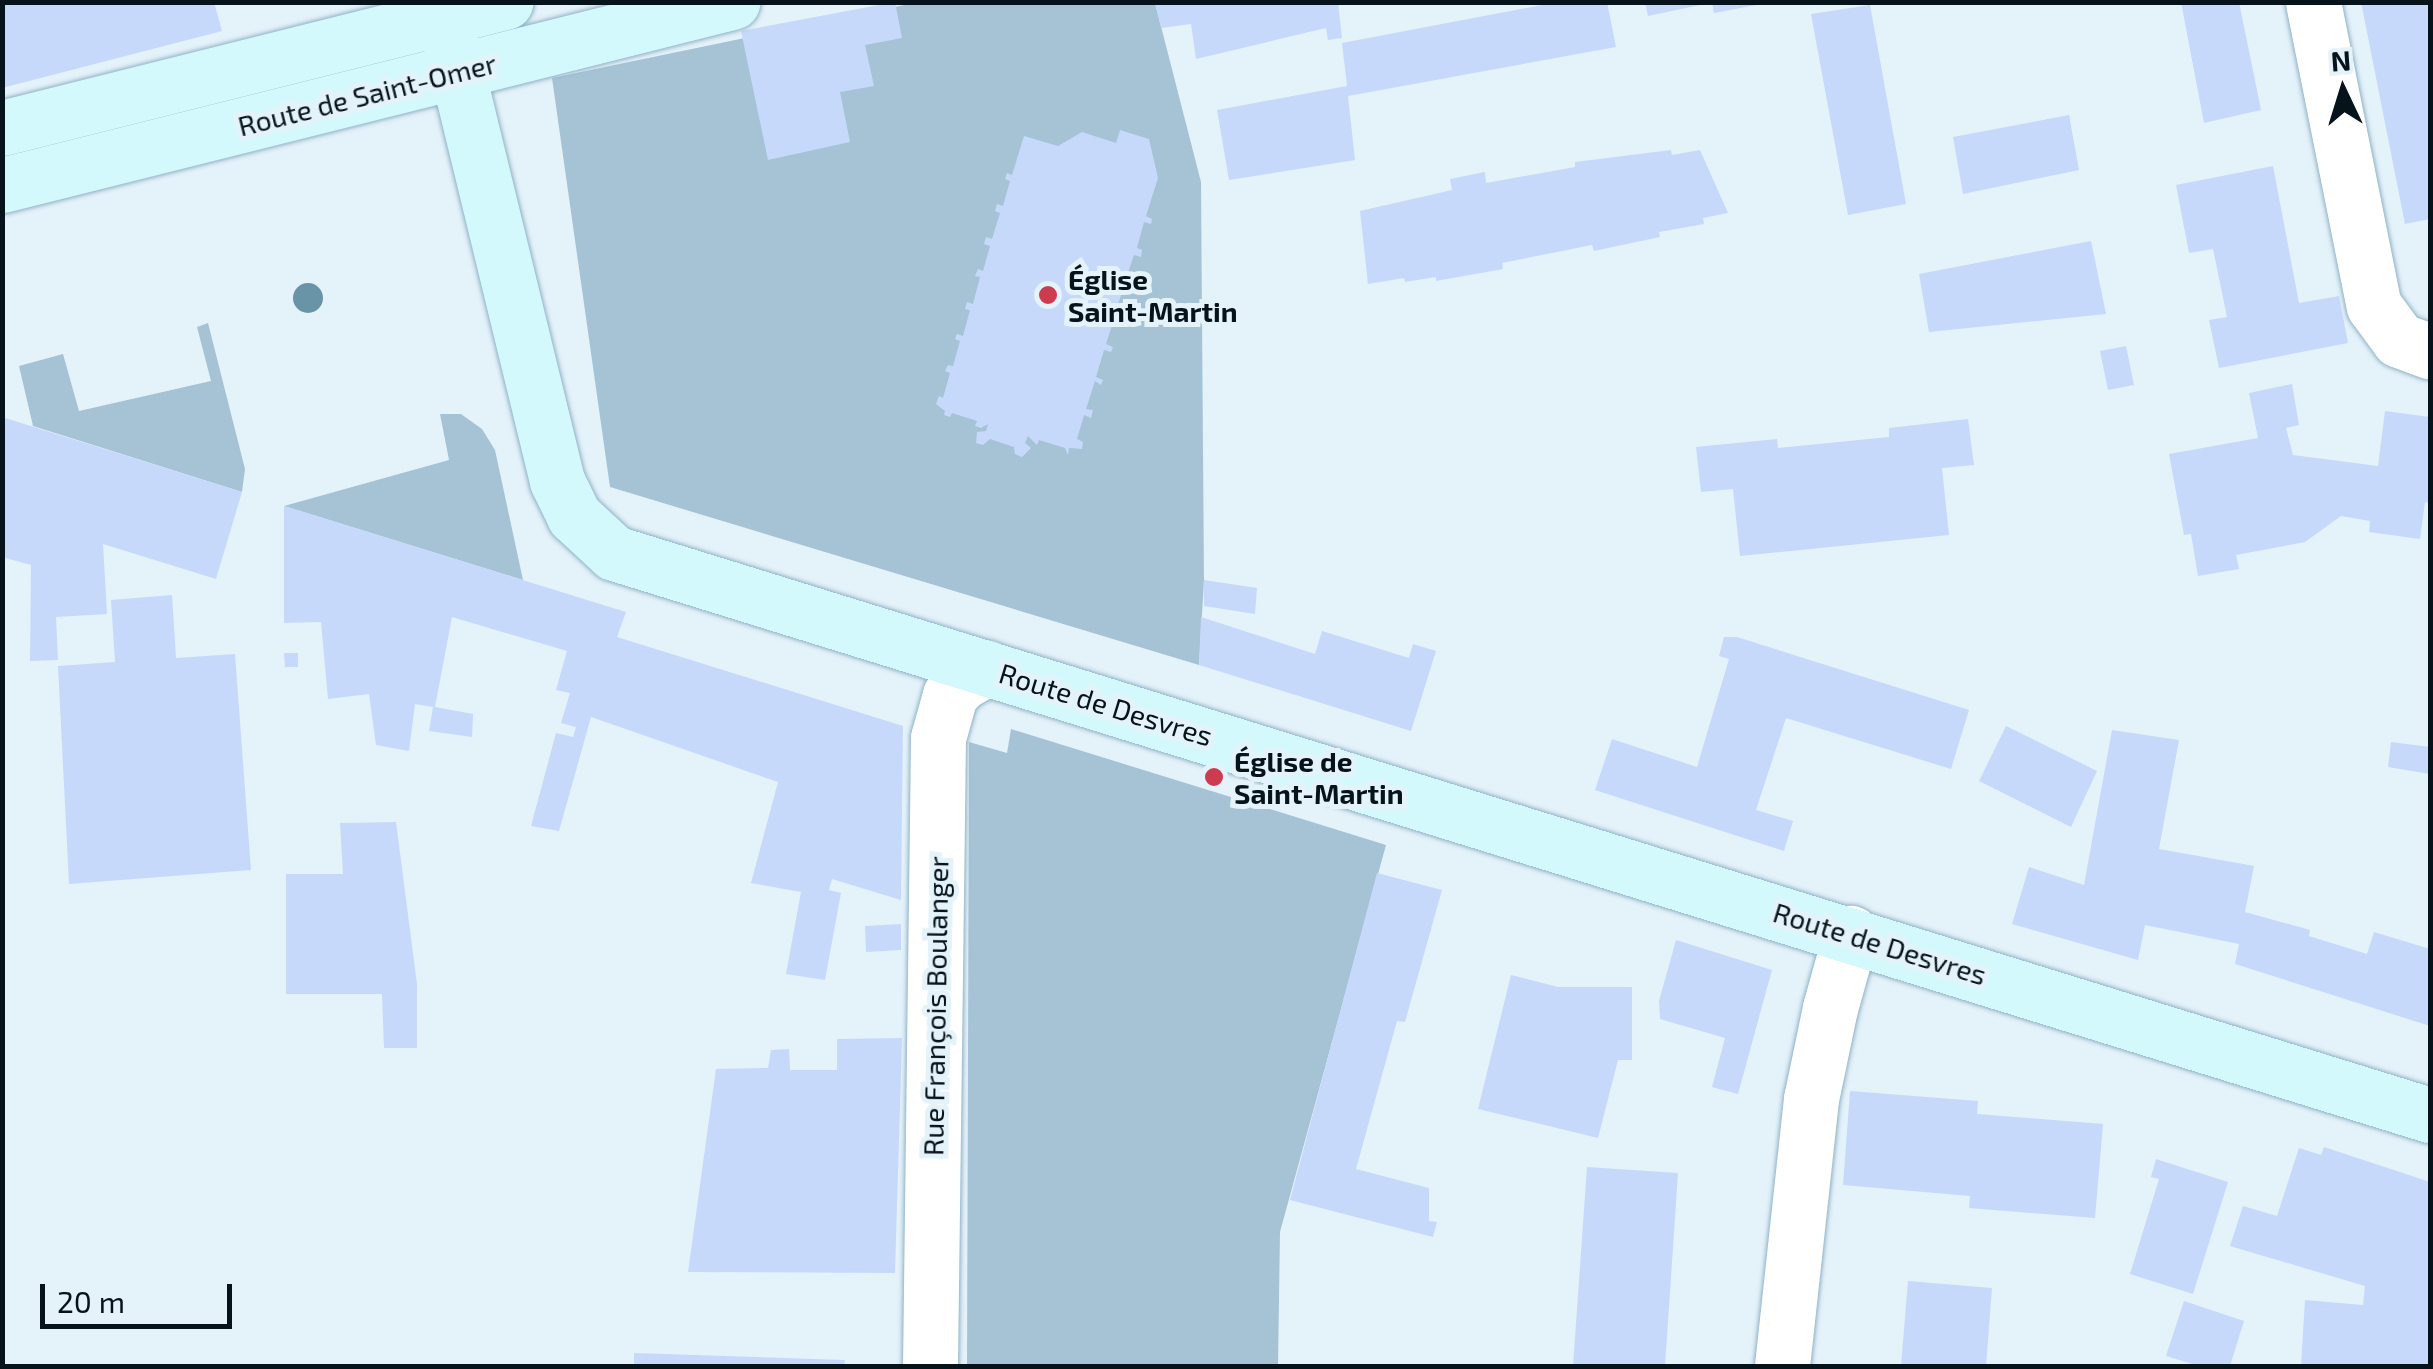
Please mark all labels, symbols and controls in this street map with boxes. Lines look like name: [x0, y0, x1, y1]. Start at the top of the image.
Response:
north arrow: [2293, 40, 2393, 140]
text: N: [2330, 42, 2352, 78]
street label: Route de Saint-Omer: [234, 46, 500, 142]
place label: Église Saint-Martin: [1068, 262, 1238, 328]
marker: Église Saint-Martin: [1037, 284, 1059, 306]
street label: Route de Desvres: [995, 656, 1217, 752]
place label: Église de Saint-Martin: [1234, 744, 1404, 810]
marker: Église de Saint-Martin: [1203, 766, 1225, 788]
street label: Rue François Boulanger: [916, 856, 954, 1156]
street label: Route de Desvres: [1769, 895, 1991, 991]
scale bar: [45, 1264, 238, 1326]
text: 20 m: [57, 1283, 125, 1319]

